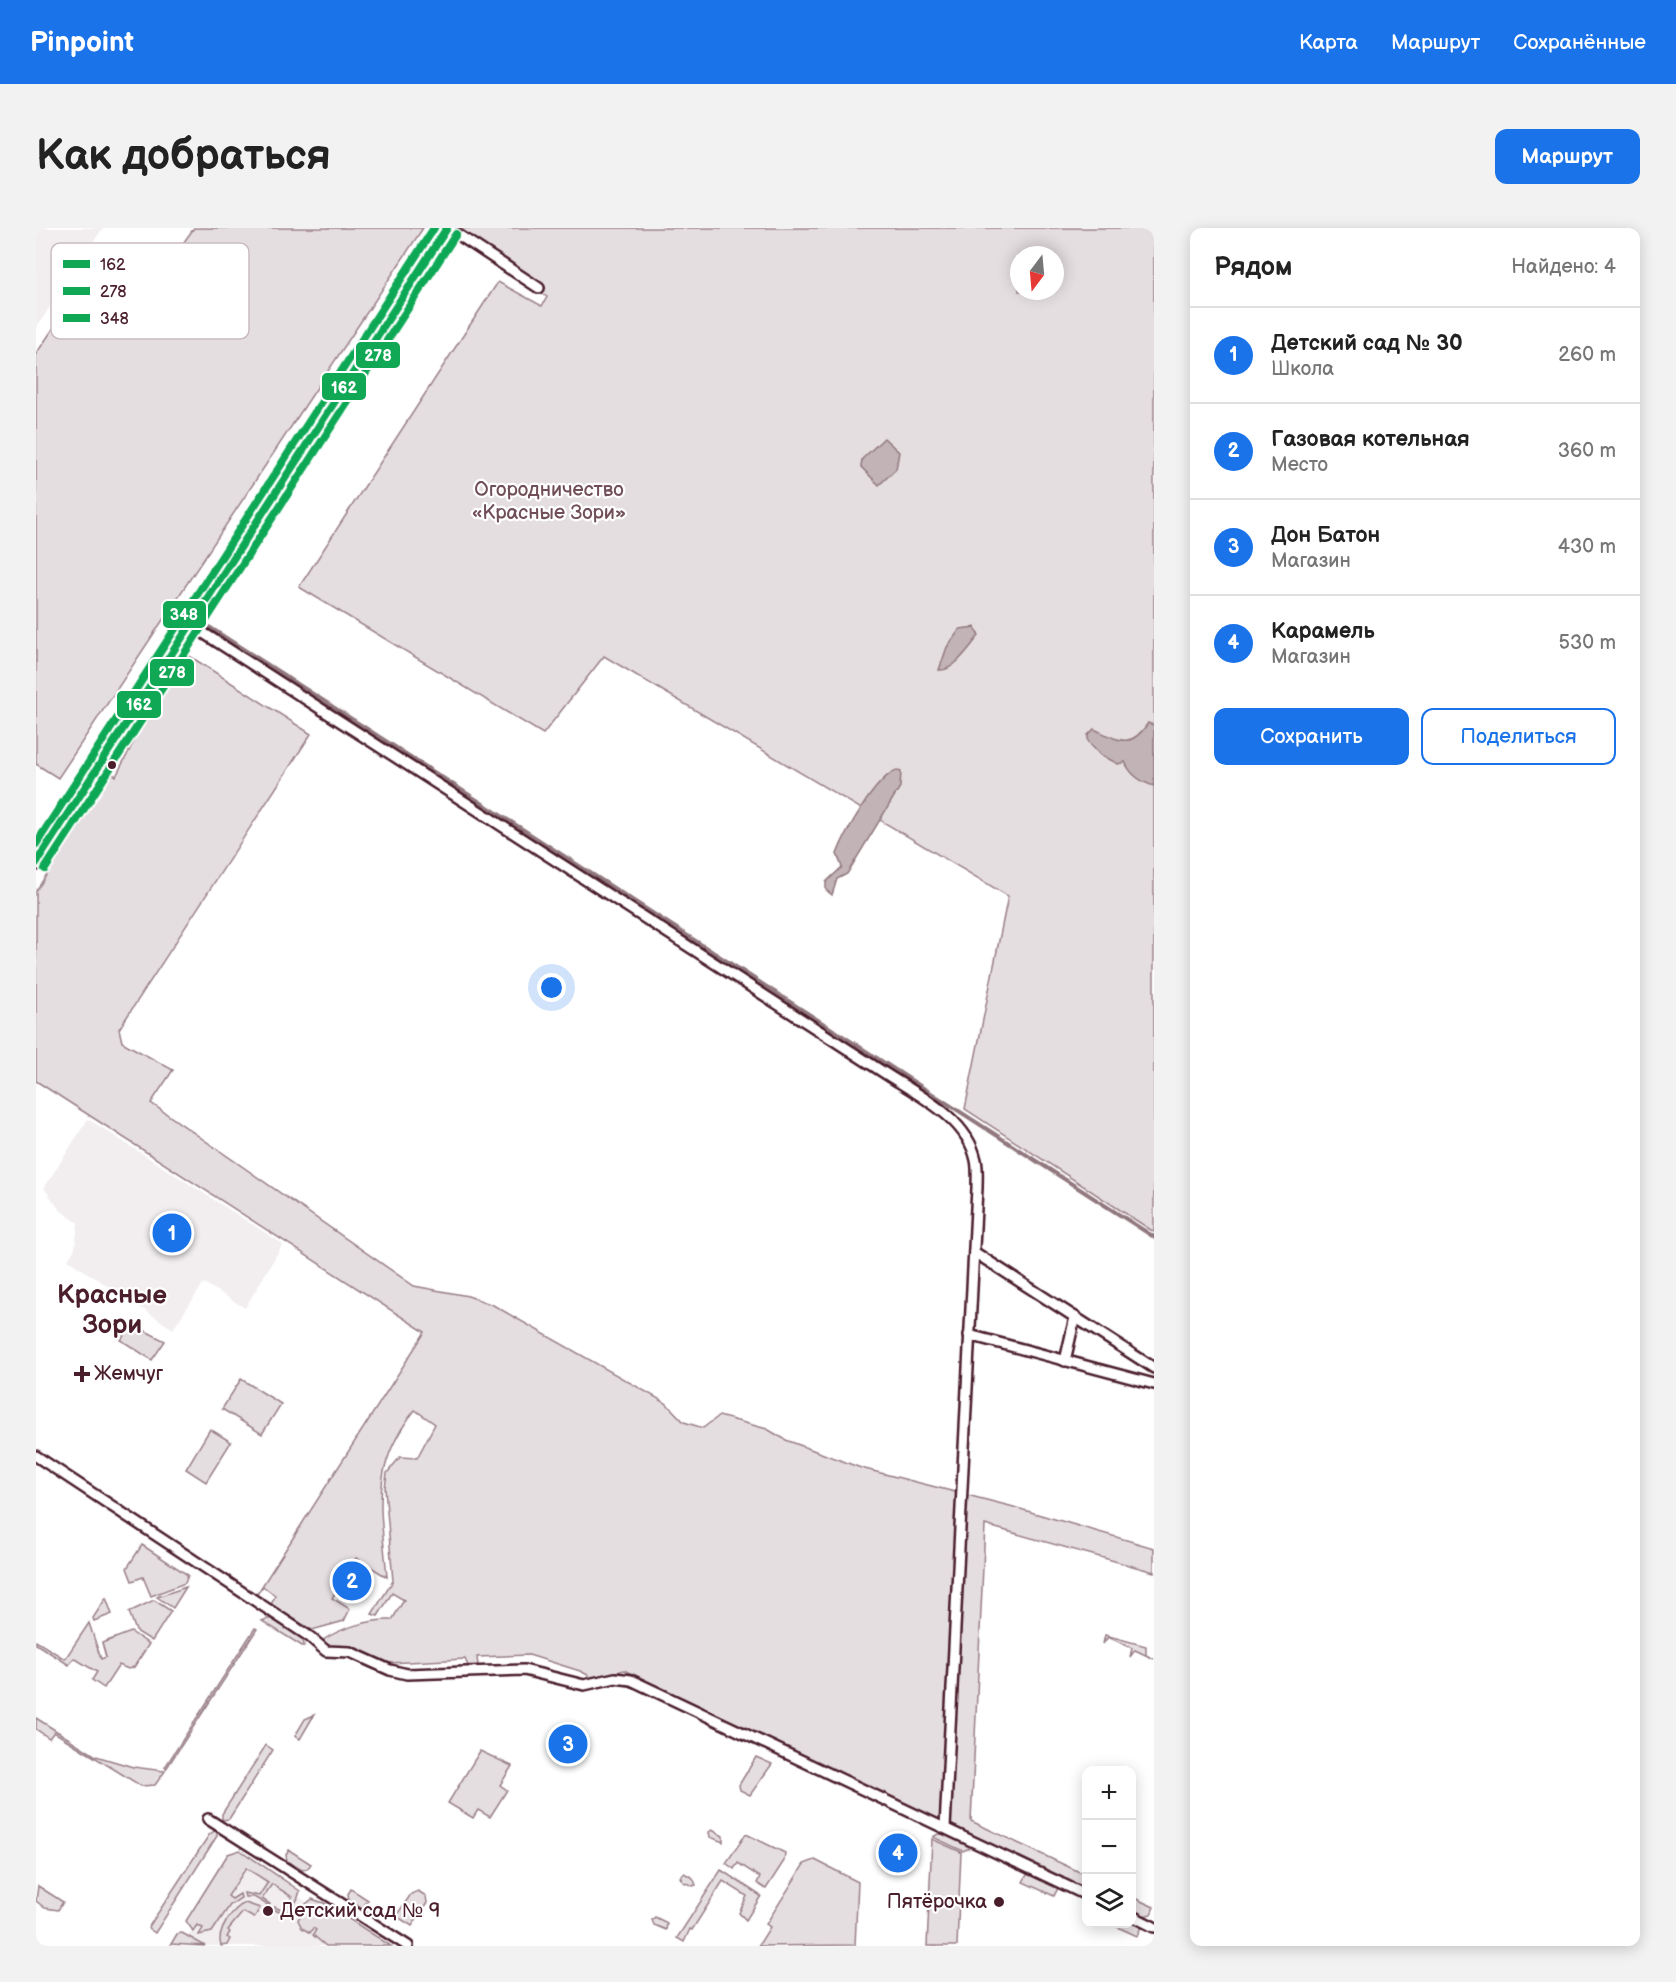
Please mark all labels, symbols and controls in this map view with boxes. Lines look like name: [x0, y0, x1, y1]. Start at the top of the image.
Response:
text: Pinpoint: [30, 26, 134, 59]
text: Карта: [1299, 30, 1358, 55]
text: Маршрут: [1391, 30, 1480, 55]
text: Сохранённые: [1513, 30, 1646, 55]
button: Маршрут: [1495, 129, 1640, 184]
text: Как добраться: [36, 131, 331, 182]
legend: [51, 243, 249, 339]
north arrow: [1010, 246, 1064, 300]
text: Рядом: [1214, 252, 1292, 283]
text: Найдено: 4: [1511, 255, 1616, 279]
text: 162: [100, 256, 126, 275]
text: 278: [100, 283, 127, 302]
text: 348: [100, 310, 129, 329]
text: Детский сад № 30: [1271, 330, 1463, 357]
line badge: 278: [355, 341, 401, 369]
text: 1: [1229, 343, 1238, 367]
text: 260 m: [1558, 343, 1616, 367]
text: 278: [364, 347, 392, 366]
text: Школа: [1271, 357, 1334, 381]
line badge: 162: [321, 372, 367, 401]
text: 162: [331, 379, 357, 398]
text: Газовая котельная: [1271, 426, 1470, 453]
text: 2: [1228, 439, 1239, 463]
text: 360 m: [1558, 439, 1616, 463]
text: Место: [1271, 453, 1328, 477]
park label: Огородничество «Красные Зори»: [472, 478, 626, 525]
text: Дон Батон: [1271, 522, 1380, 549]
text: 3: [1228, 535, 1239, 559]
text: 430 m: [1558, 535, 1616, 559]
text: Магазин: [1271, 549, 1351, 573]
line badge: 348: [162, 600, 207, 629]
text: 348: [170, 606, 198, 625]
text: Карамель: [1271, 618, 1375, 645]
text: 4: [1228, 631, 1239, 655]
text: 530 m: [1559, 631, 1616, 655]
text: Магазин: [1271, 645, 1351, 669]
line badge: 278: [149, 658, 195, 687]
text: 278: [158, 664, 186, 683]
line badge: 162: [116, 690, 162, 719]
text: 162: [126, 696, 152, 715]
button: Сохранить: [1214, 708, 1409, 765]
button: Поделиться: [1421, 708, 1616, 765]
unlabelled marker: [106, 759, 118, 771]
your location: [537, 973, 566, 1002]
pin: 1: [152, 1210, 192, 1256]
district label: Красные Зори: [57, 1280, 167, 1341]
place label: Жемчуг: [94, 1362, 163, 1386]
marker: Жемчуг: [75, 1367, 89, 1381]
pin: 2: [332, 1558, 372, 1604]
pin: 3: [548, 1722, 588, 1766]
map controls: [1082, 1766, 1136, 1928]
button: +: [1082, 1766, 1136, 1820]
button: −: [1082, 1820, 1136, 1874]
pin: 4: [878, 1830, 918, 1876]
button: layers: [1082, 1874, 1136, 1928]
place label: Пятёрочка: [887, 1890, 987, 1914]
marker: Пятёрочка: [992, 1895, 1006, 1909]
place label: Детский сад № 9: [280, 1899, 440, 1923]
marker: Детский сад № 9: [261, 1904, 275, 1918]

